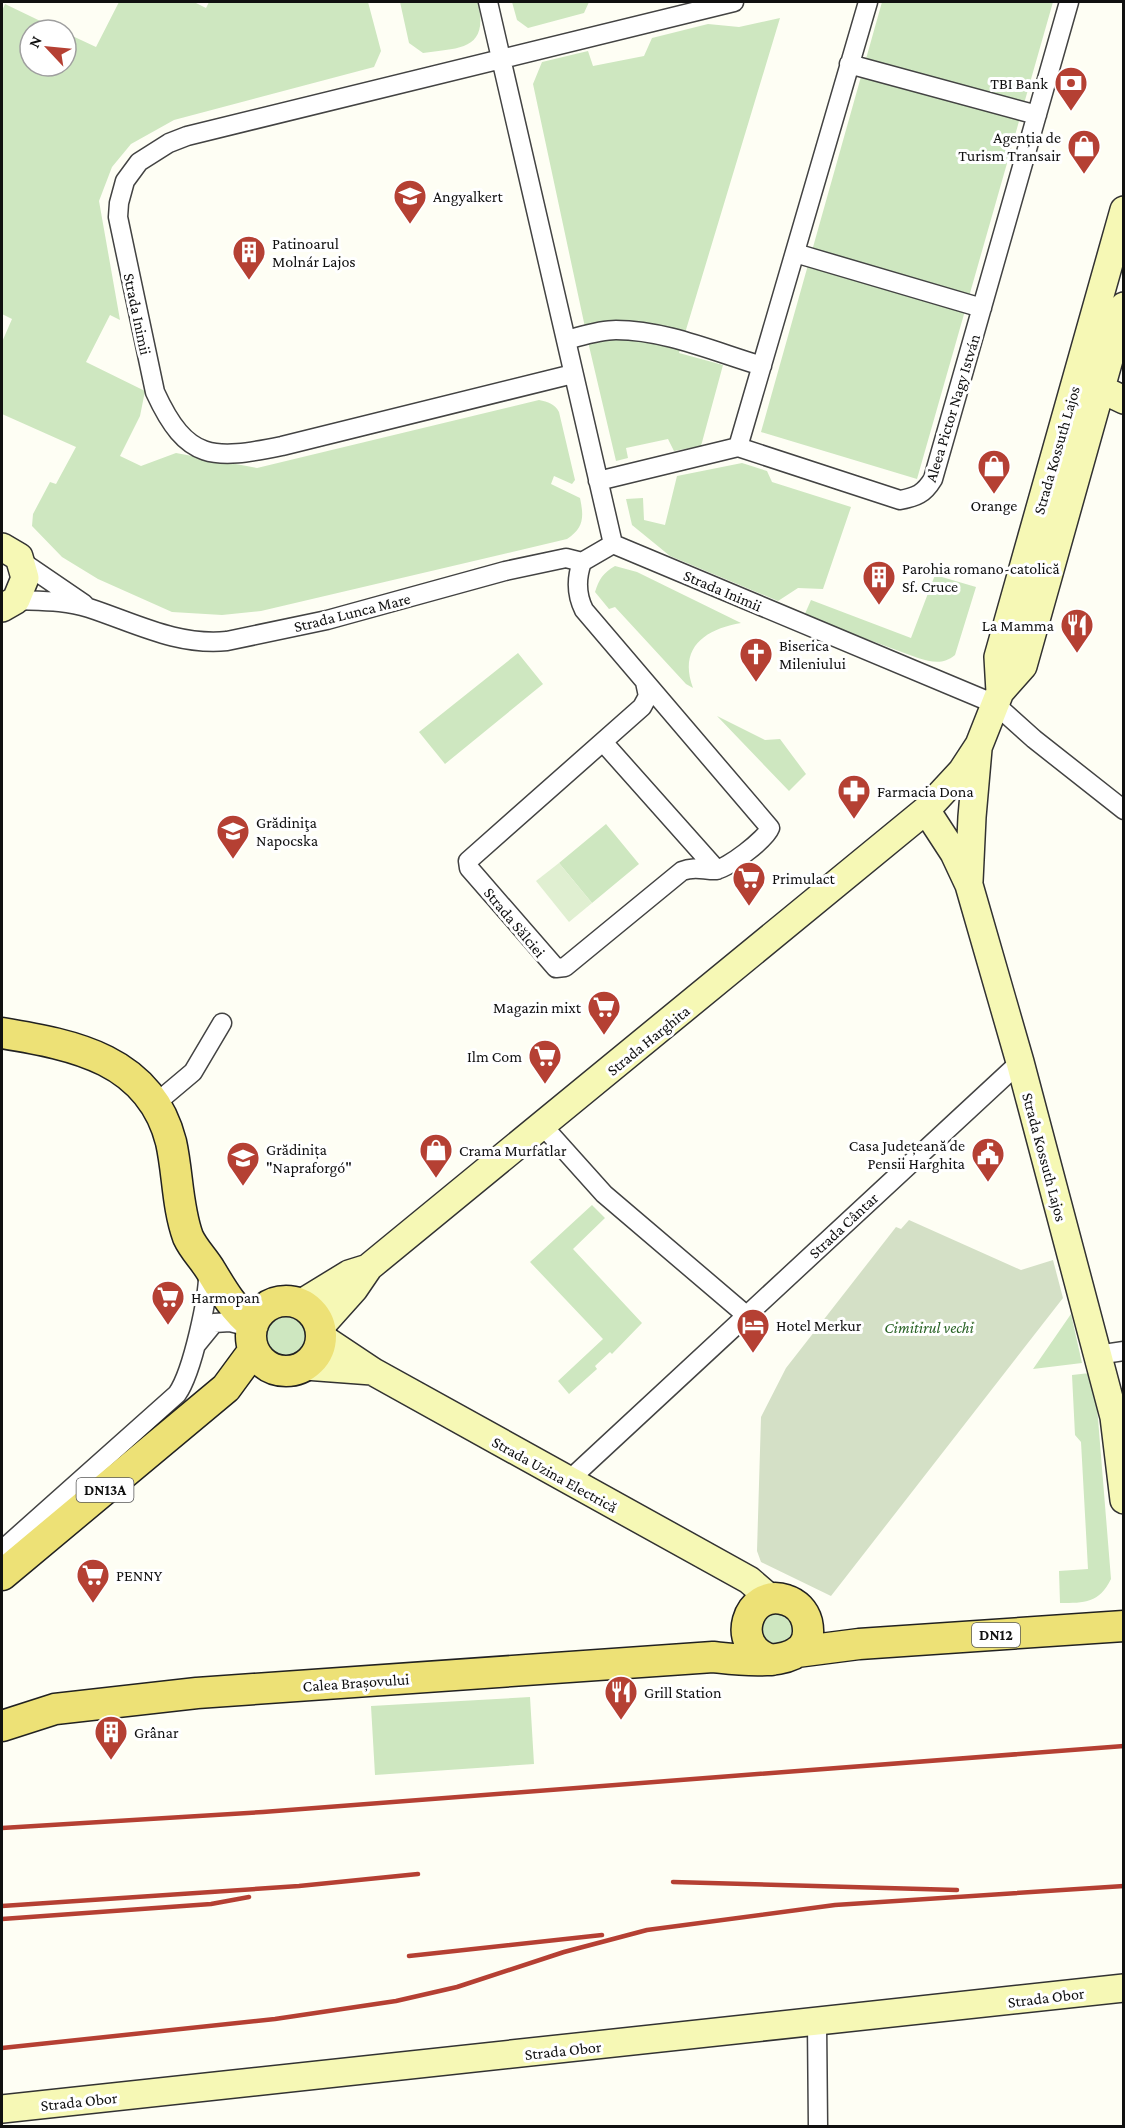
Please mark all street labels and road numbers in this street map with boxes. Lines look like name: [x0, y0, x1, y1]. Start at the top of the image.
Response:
street label: Strada Inimii: [121, 272, 154, 357]
street label: Aleea Pictor Nagy István: [922, 332, 984, 485]
street label: Strada Kossuth Lajos: [1030, 384, 1084, 517]
street label: Strada Inimii: [681, 566, 764, 615]
street label: Strada Lunca Mare: [292, 590, 412, 635]
street label: Strada Sălciei: [481, 884, 549, 961]
street label: Strada Harghita: [604, 1002, 694, 1080]
street label: Strada Kossuth Lajos: [1018, 1091, 1070, 1224]
street label: Strada Cântar: [805, 1189, 882, 1262]
street label: Strada Uzina Electrică: [489, 1433, 621, 1516]
road number: DN13A: [76, 1478, 134, 1502]
road number: DN12: [972, 1623, 1020, 1647]
street label: Calea Brașovului: [302, 1670, 410, 1697]
street label: Strada Obor: [1007, 1984, 1086, 2011]
street label: Strada Obor: [524, 2038, 603, 2063]
street label: Strada Obor: [40, 2089, 119, 2114]

